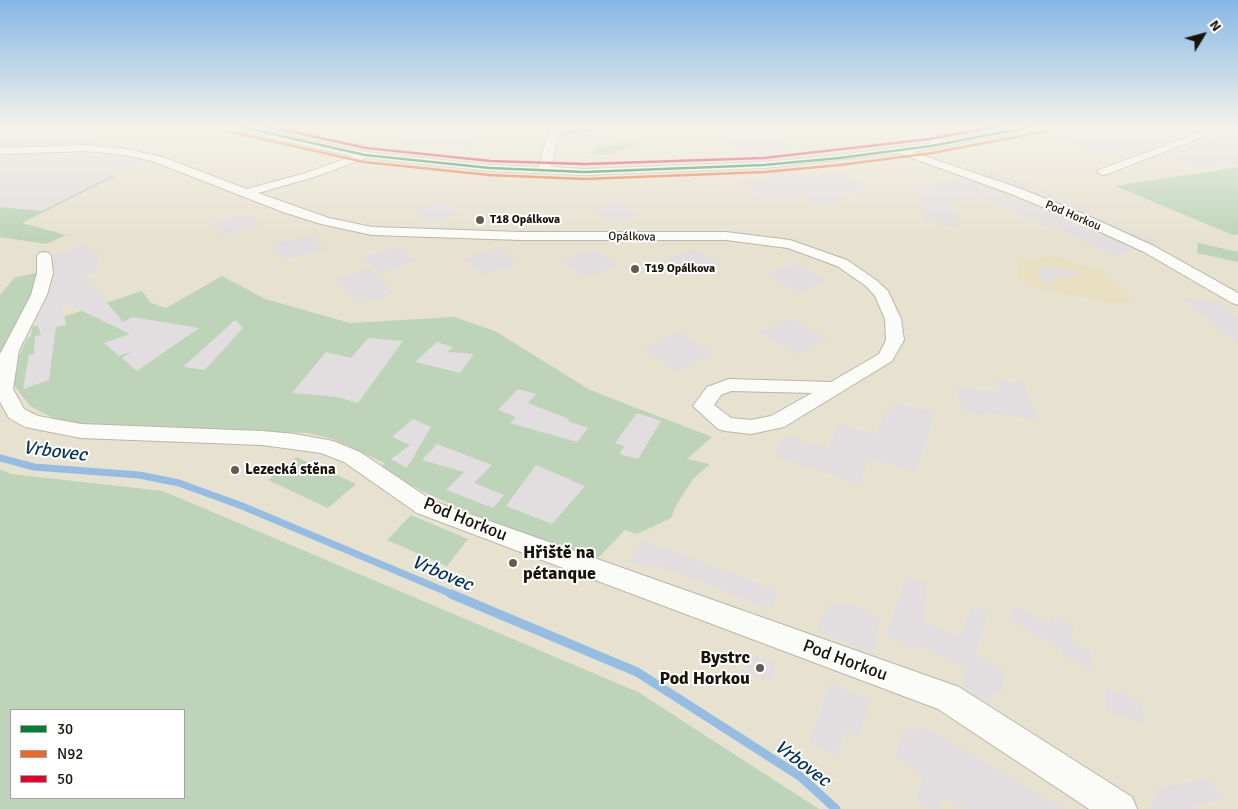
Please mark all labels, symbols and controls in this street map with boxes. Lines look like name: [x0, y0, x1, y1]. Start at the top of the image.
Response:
north arrow: [1178, 10, 1228, 60]
text: N: [1206, 17, 1225, 35]
street label: Pod Horkou: [1043, 198, 1103, 234]
place label: T18 Opálkova: [490, 213, 560, 227]
marker: T18 Opálkova: [474, 214, 486, 226]
street label: Opálkova: [608, 229, 656, 245]
place label: T19 Opálkova: [645, 262, 715, 276]
marker: T19 Opálkova: [629, 263, 641, 275]
water label: Vrbovec: [22, 437, 88, 467]
place label: Lezecká stěna: [245, 461, 336, 479]
marker: Lezecká stěna: [229, 464, 241, 476]
street label: Pod Horkou: [420, 493, 510, 547]
place label: Hřiště na pétanque: [523, 542, 596, 584]
water label: Vrbovec: [408, 551, 476, 597]
marker: Hřiště na pétanque: [507, 557, 519, 569]
street label: Pod Horkou: [800, 636, 890, 686]
place label: Bystrc Pod Horkou: [659, 647, 750, 690]
marker: Bystrc Pod Horkou: [754, 662, 766, 674]
legend: [10, 709, 185, 799]
text: 30: [57, 720, 73, 738]
water label: Vrbovec: [770, 736, 834, 792]
text: N92: [57, 745, 83, 763]
text: 50: [57, 770, 73, 788]

